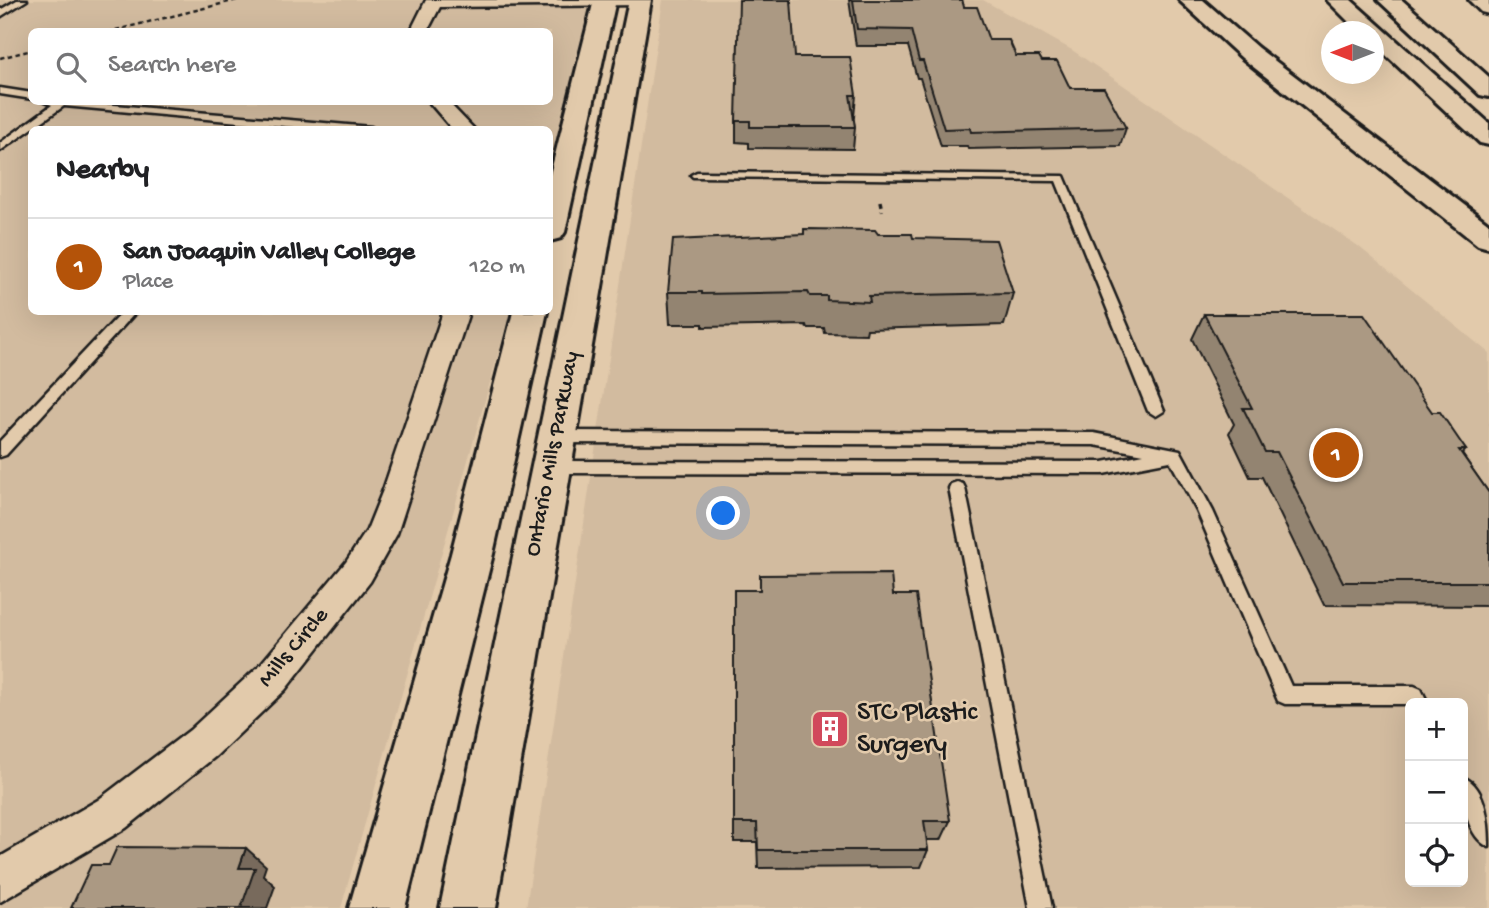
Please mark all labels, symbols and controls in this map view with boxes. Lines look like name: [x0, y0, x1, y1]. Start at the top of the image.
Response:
north arrow: [1321, 21, 1384, 84]
search box: [28, 28, 553, 105]
icon: search: [52, 48, 90, 86]
text: Search here: [108, 51, 236, 82]
text: Nearby: [56, 154, 149, 189]
text: San Joaquin Valley College: [123, 238, 415, 269]
text: 1: [74, 254, 84, 281]
text: 120 m: [470, 254, 525, 281]
text: Place: [123, 269, 173, 296]
street label: Ontario Mills Parkway: [520, 349, 586, 559]
pin: 1: [1313, 429, 1359, 481]
your location: [706, 496, 740, 530]
street label: Mills Circle: [253, 602, 336, 693]
place label: STC Plastic Surgery: [857, 697, 979, 762]
map controls: [1405, 698, 1468, 887]
button: +: [1405, 698, 1468, 761]
building icon: STC Plastic Surgery: [809, 708, 851, 750]
button: −: [1405, 761, 1468, 824]
button: locate: [1405, 824, 1468, 887]

